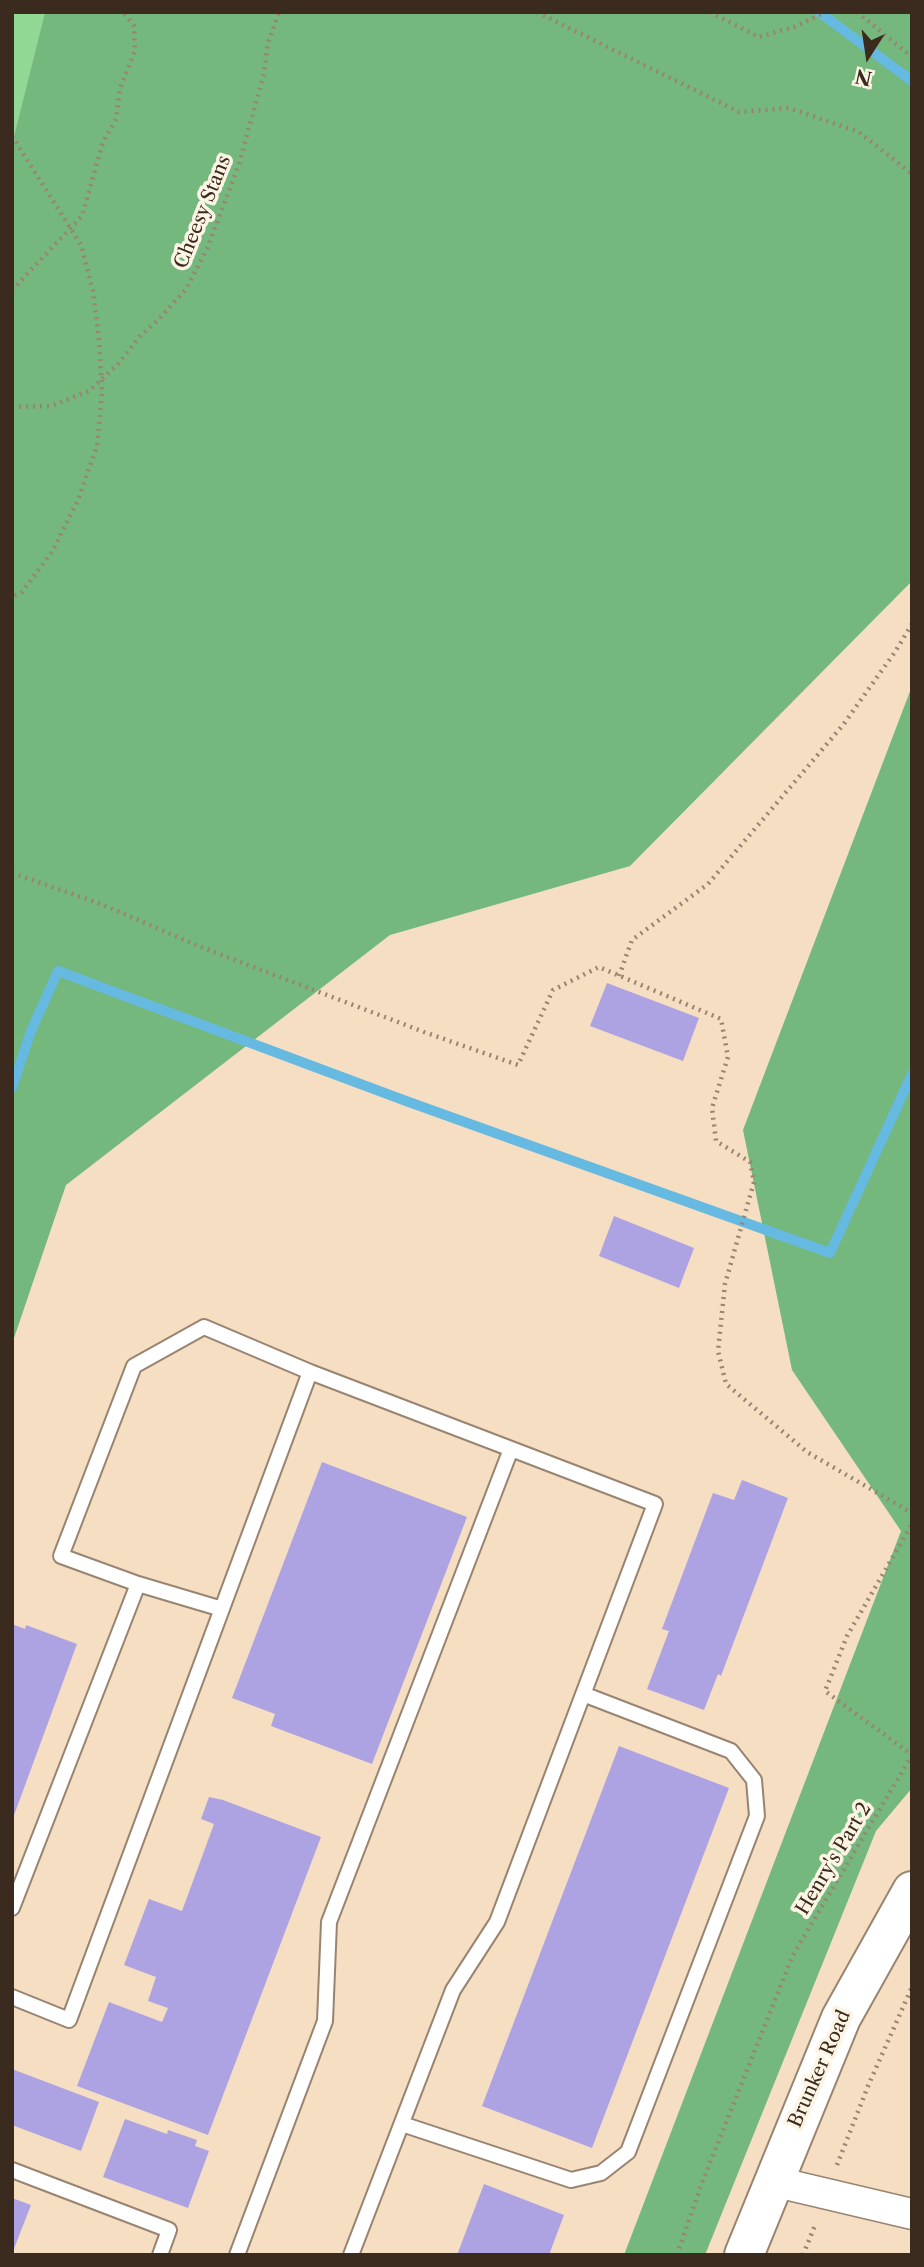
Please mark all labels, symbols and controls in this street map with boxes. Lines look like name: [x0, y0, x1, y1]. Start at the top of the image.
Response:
north arrow: [833, 21, 903, 91]
text: N: [853, 64, 874, 90]
street label: Cheesy Stans: [170, 152, 236, 272]
street label: Henry's Part 2: [791, 1799, 877, 1919]
street label: Brunker Road: [784, 2007, 856, 2131]

